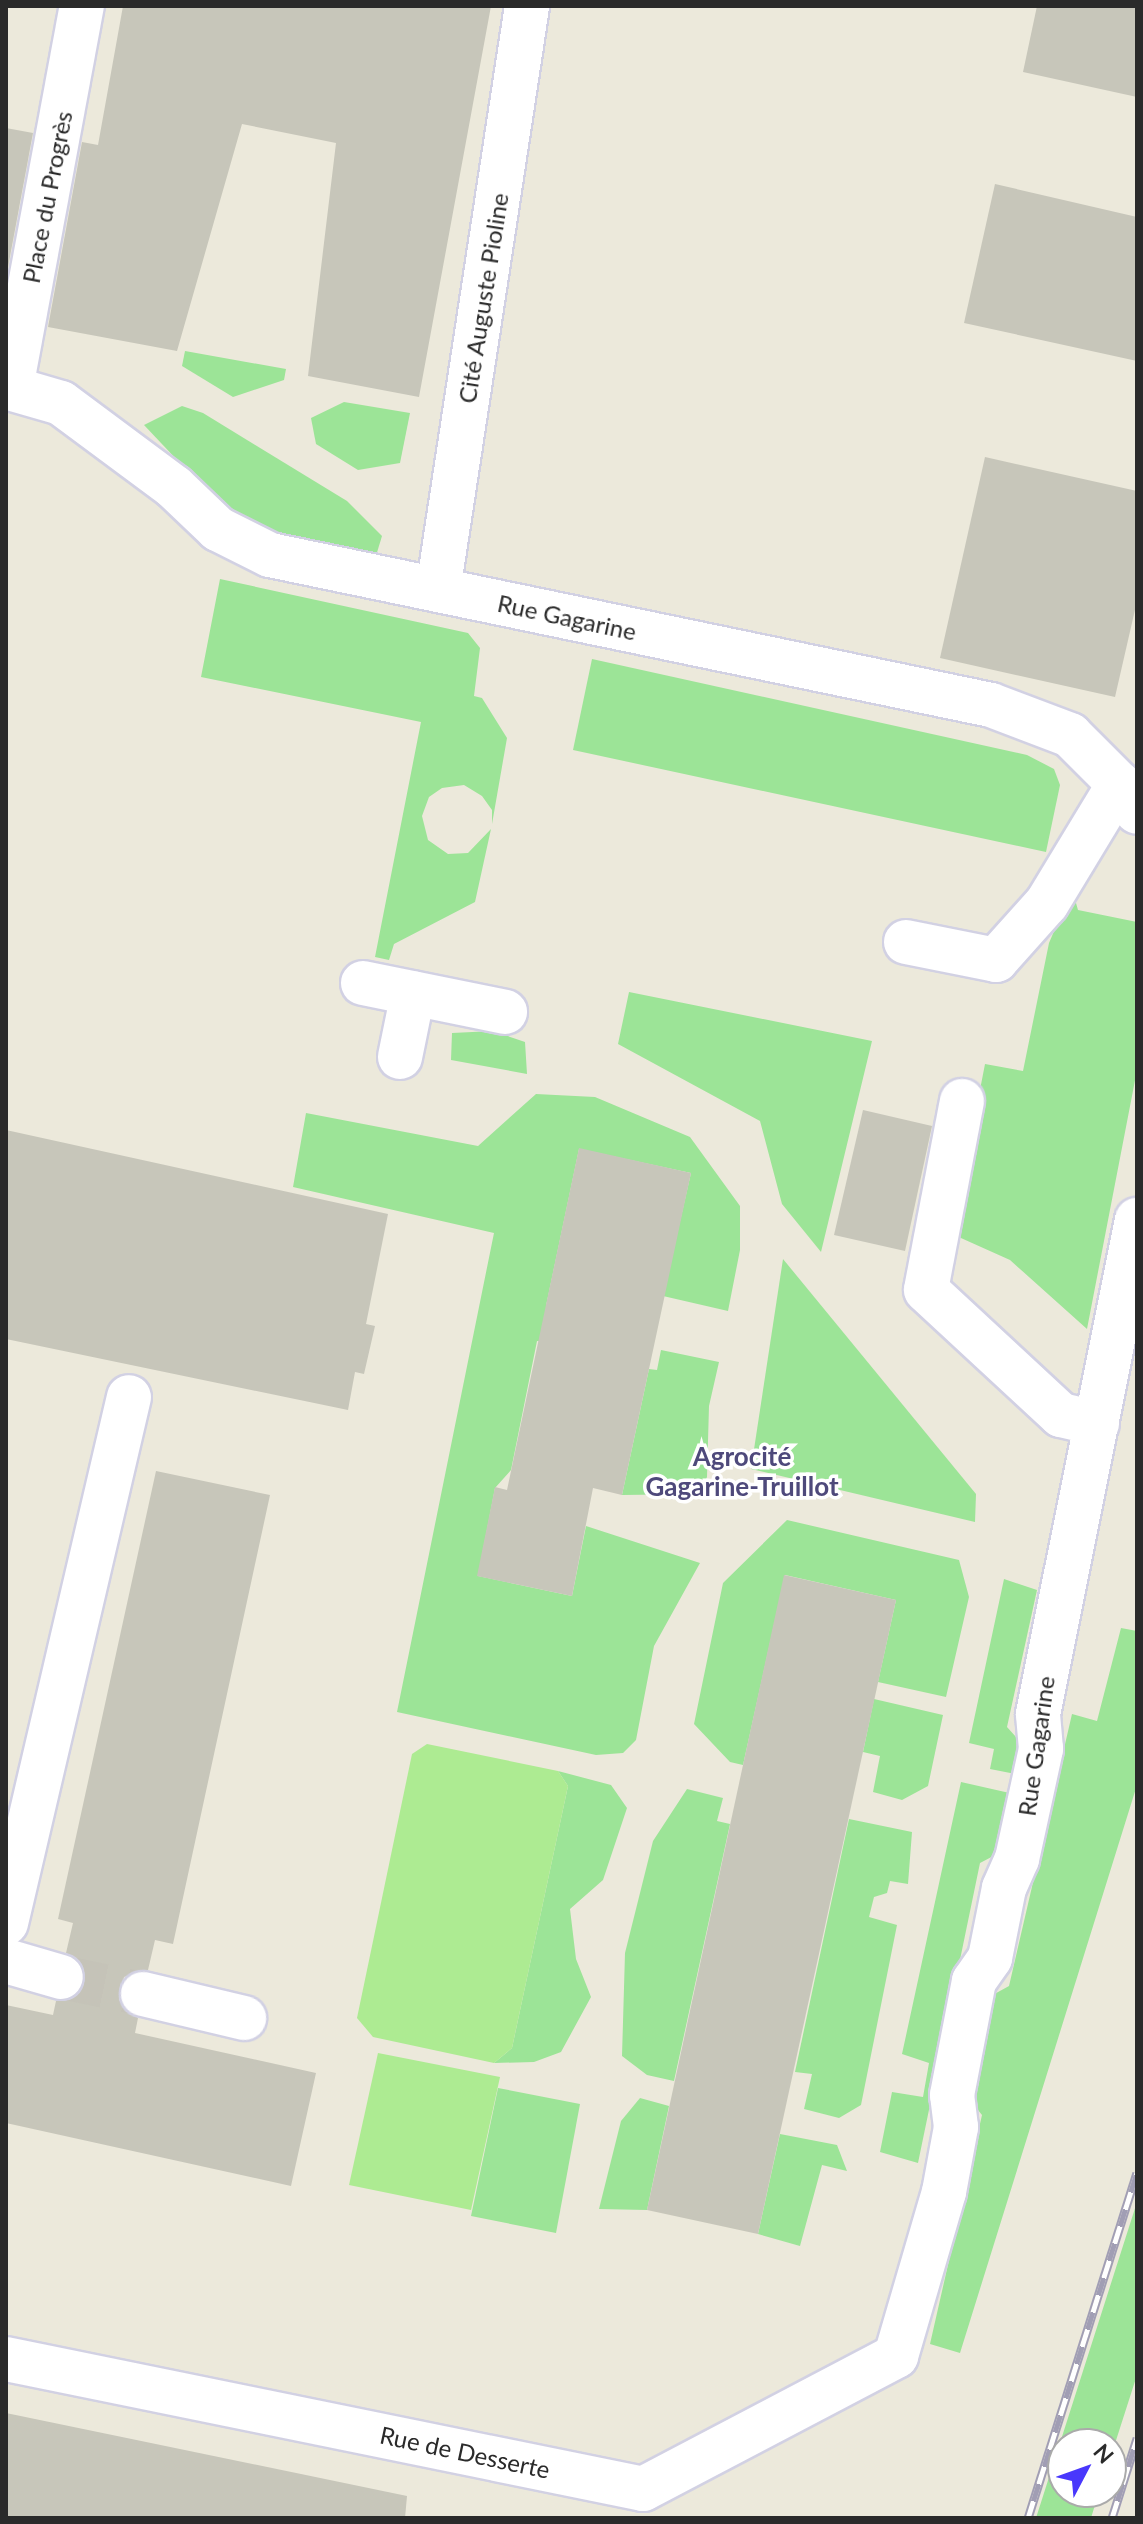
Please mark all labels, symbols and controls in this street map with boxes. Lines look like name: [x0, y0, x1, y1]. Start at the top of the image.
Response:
street label: Place du Progrès: [16, 108, 78, 286]
street label: Cité Auguste Pioline: [452, 190, 514, 406]
street label: Rue Gagarine: [495, 588, 639, 646]
district label: Agrocité Gagarine-Truillot: [645, 1441, 839, 1502]
street label: Rue Gagarine: [1012, 1674, 1060, 1818]
street label: Rue de Desserte: [377, 2420, 553, 2484]
north arrow: [1047, 2428, 1127, 2508]
text: N: [1088, 2438, 1120, 2468]

